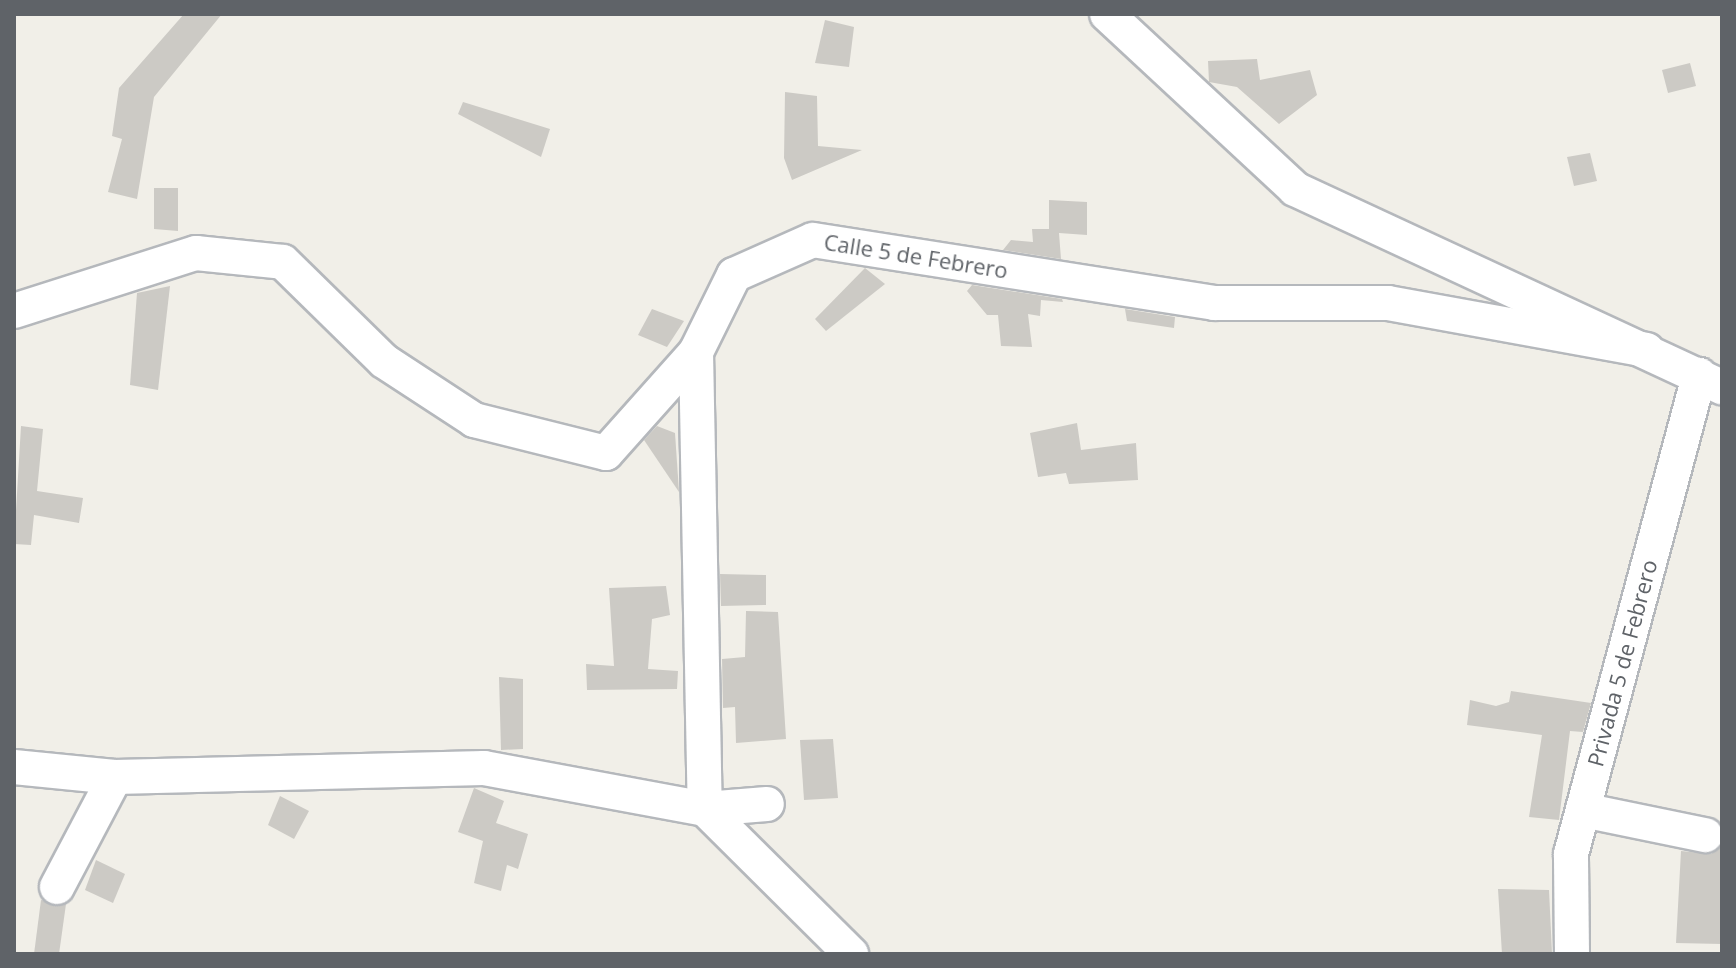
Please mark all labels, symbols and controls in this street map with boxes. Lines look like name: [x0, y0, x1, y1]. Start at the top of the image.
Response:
street label: Calle 5 de Febrero: [822, 228, 1010, 284]
street label: Privada 5 de Febrero: [1582, 557, 1662, 769]

